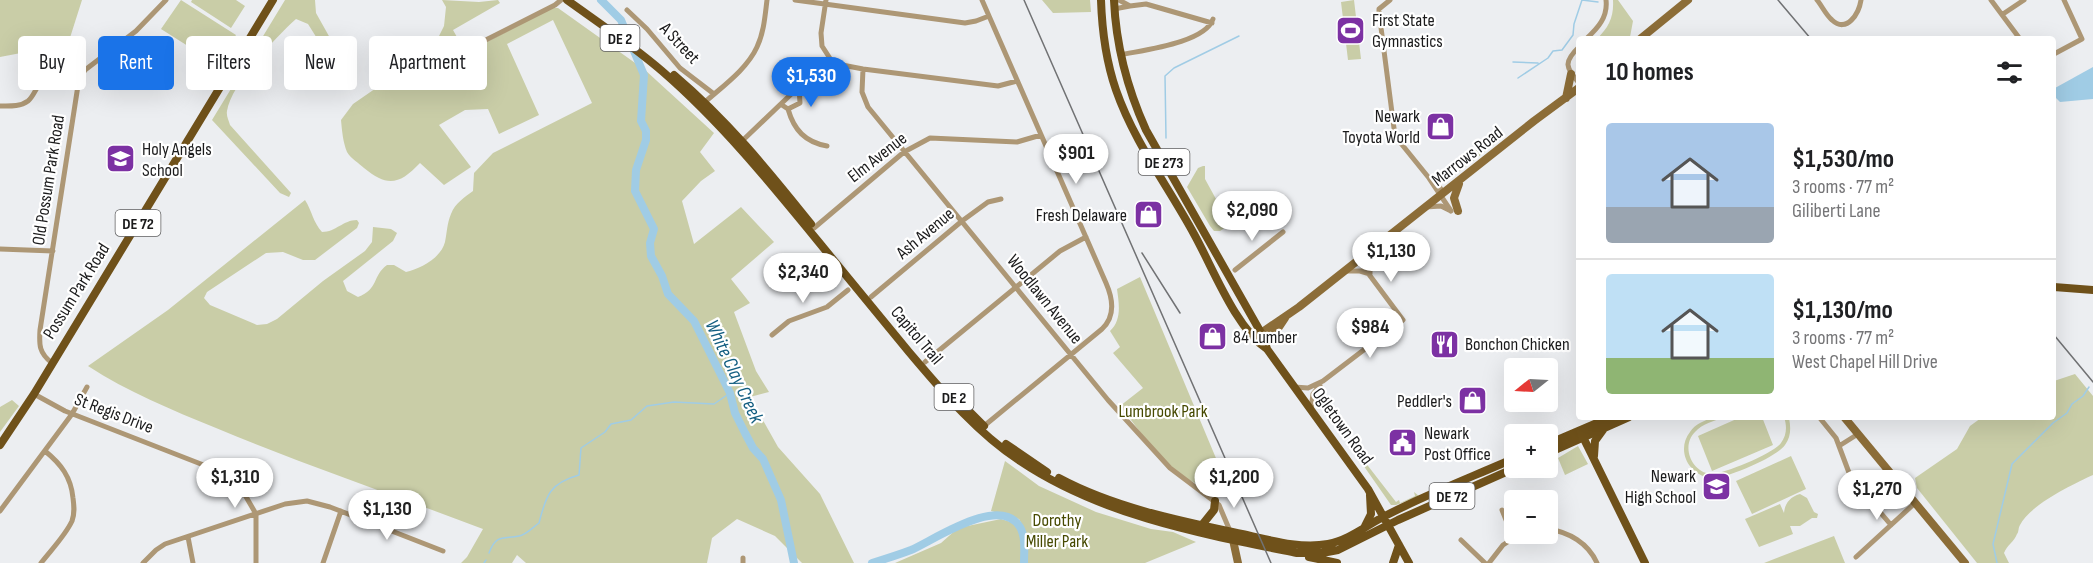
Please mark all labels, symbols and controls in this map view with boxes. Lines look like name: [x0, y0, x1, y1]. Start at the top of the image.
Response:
place label: First State Gymnastics: [1372, 10, 1443, 52]
sports icon: First State Gymnastics: [1335, 14, 1367, 46]
street label: A Street: [655, 18, 704, 69]
road number: DE 2: [600, 25, 640, 51]
chip: Buy: [18, 36, 86, 90]
chip: Rent: [98, 36, 174, 90]
chip: Filters: [186, 36, 272, 90]
chip: New: [284, 36, 357, 90]
chip: Apartment: [369, 36, 487, 90]
icon: filters: [1993, 56, 2026, 89]
pin: $1,530: [762, 57, 860, 108]
text: 10 homes: [1606, 57, 1694, 88]
text: $1,530: [786, 64, 836, 88]
place label: Newark Toyota World: [1342, 106, 1420, 148]
shop icon: Newark Toyota World: [1425, 110, 1457, 142]
street label: Old Possum Park Road: [28, 113, 69, 247]
street label: Marrows Road: [1428, 122, 1507, 191]
street label: Elm Avenue: [844, 128, 911, 187]
pin: $901: [1040, 134, 1112, 185]
place label: Holy Angels School: [142, 139, 212, 181]
text: $901: [1057, 141, 1095, 165]
school or university icon: Holy Angels School: [105, 143, 137, 175]
text: $1,530/mo: [1792, 144, 1894, 175]
icon: home: [1654, 147, 1726, 219]
road number: DE 273: [1138, 149, 1190, 175]
text: 3 rooms · 77 m²: [1792, 175, 1894, 199]
pin: $2,090: [1203, 191, 1301, 242]
text: $2,090: [1226, 198, 1278, 222]
shop icon: Fresh Delaware: [1132, 199, 1164, 231]
text: Giliberti Lane: [1792, 199, 1881, 223]
street label: Ash Avenue: [891, 203, 958, 264]
place label: Fresh Delaware: [1036, 205, 1127, 226]
road number: DE 72: [116, 210, 160, 236]
pin: $1,130: [1342, 232, 1440, 283]
text: $1,130: [1366, 239, 1416, 263]
street label: Possum Park Road: [39, 240, 114, 343]
street label: Woodlawn Avenue: [1002, 250, 1087, 348]
pin: $2,340: [754, 253, 852, 304]
text: $2,340: [777, 260, 829, 284]
text: $1,130/mo: [1792, 295, 1893, 326]
icon: home: [1654, 298, 1726, 370]
street label: Capitol Trail: [886, 302, 947, 369]
pin: $984: [1334, 308, 1406, 359]
text: $984: [1351, 315, 1389, 339]
water label: White Clay Creek: [700, 316, 769, 427]
shop icon: 84 Lumber: [1196, 321, 1228, 353]
text: 3 rooms · 77 m²: [1792, 326, 1894, 350]
place label: 84 Lumber: [1233, 327, 1297, 348]
restaurant icon: Bonchon Chicken: [1428, 328, 1460, 360]
place label: Bonchon Chicken: [1465, 334, 1570, 355]
text: West Chapel Hill Drive: [1792, 350, 1938, 374]
north arrow: [1504, 358, 1558, 412]
map controls: [1504, 358, 1558, 544]
road number: DE 2: [934, 384, 974, 410]
street label: Ogletown Road: [1308, 384, 1378, 469]
shop icon: Peddler's: [1457, 385, 1489, 417]
street label: St Regis Drive: [71, 389, 156, 438]
place label: Peddler's: [1397, 391, 1452, 412]
park label: Lumbrook Park: [1118, 401, 1208, 422]
place label: Newark Post Office: [1424, 423, 1491, 465]
button: +: [1504, 424, 1558, 478]
public building icon: Newark Post Office: [1387, 427, 1419, 459]
pin: $1,310: [186, 458, 284, 509]
pin: $1,200: [1185, 458, 1283, 509]
text: $1,310: [210, 465, 260, 489]
text: $1,200: [1209, 465, 1259, 489]
place label: Newark High School: [1625, 466, 1696, 508]
school or university icon: Newark High School: [1701, 470, 1733, 502]
pin: $1,270: [1828, 470, 1926, 521]
text: $1,270: [1852, 477, 1902, 501]
road number: DE 72: [1430, 483, 1474, 509]
pin: $1,130: [338, 490, 436, 541]
button: −: [1504, 490, 1558, 544]
text: $1,130: [362, 497, 412, 521]
park label: Dorothy Miller Park: [1026, 510, 1088, 552]

